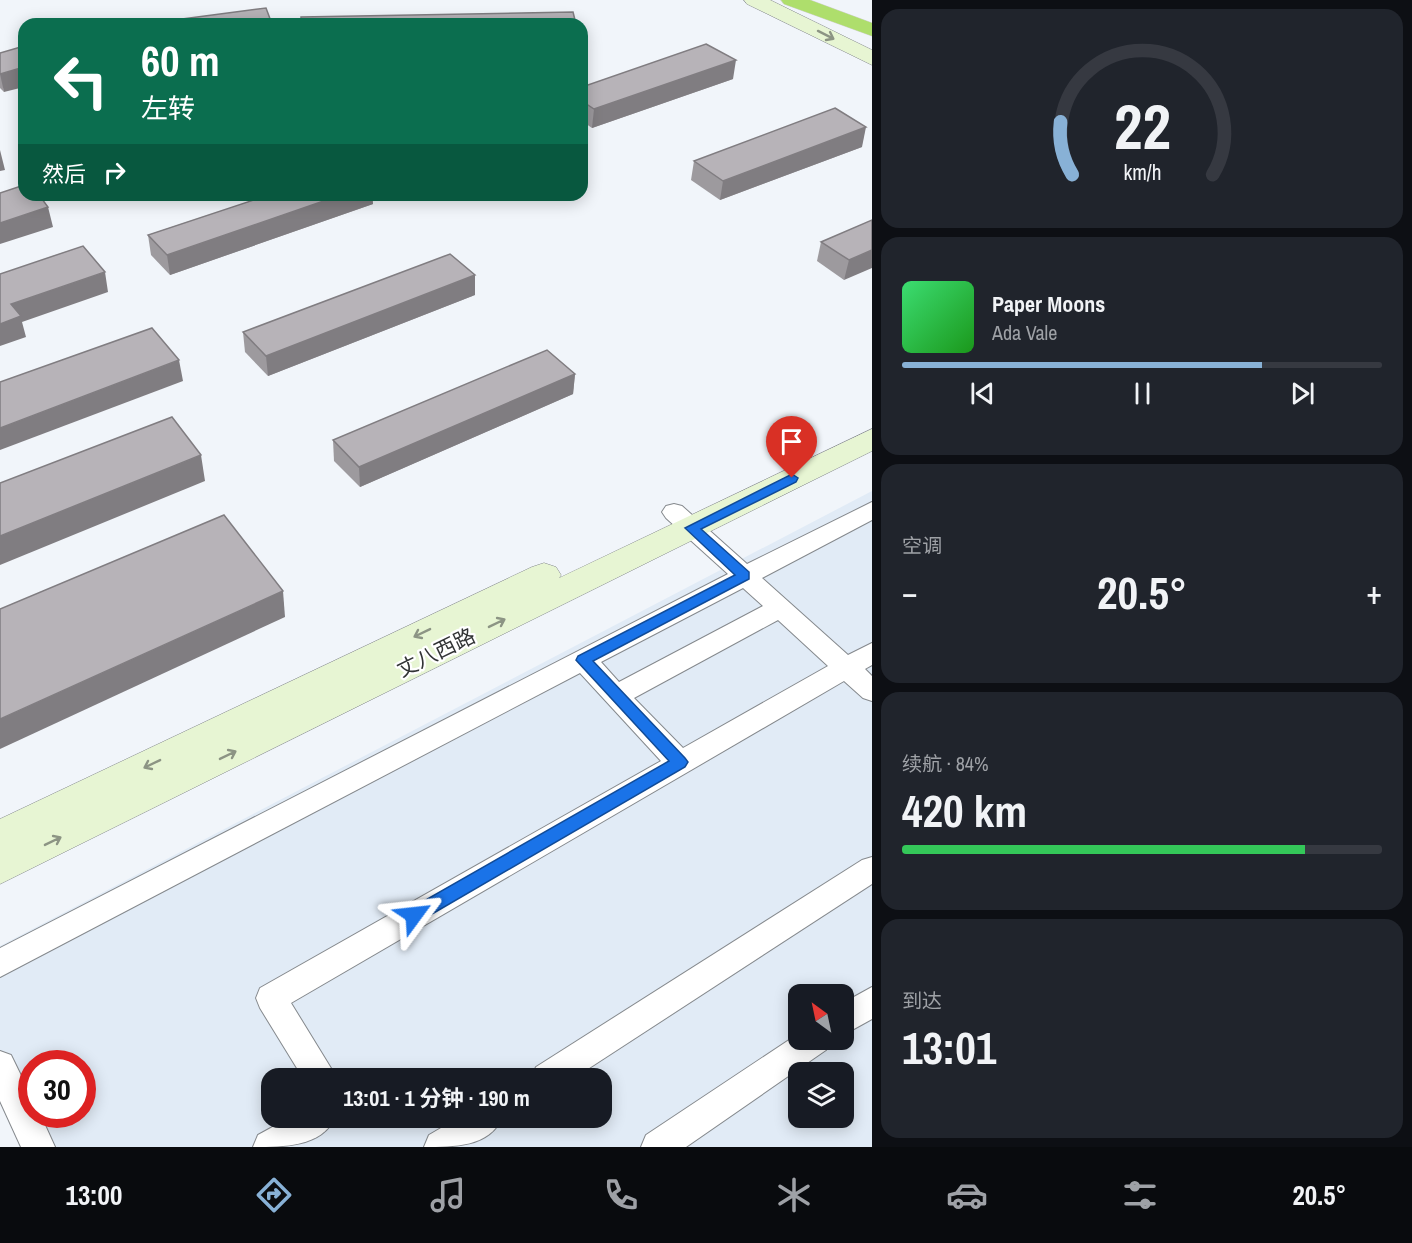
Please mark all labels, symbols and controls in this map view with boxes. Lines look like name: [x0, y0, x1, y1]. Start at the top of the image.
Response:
one-way arrow: [817, 29, 835, 41]
text: 60 m: [141, 33, 220, 89]
icon: left: [42, 42, 120, 120]
text: 22: [1114, 84, 1170, 168]
text: 左转: [141, 90, 195, 126]
icon: right: [98, 156, 131, 189]
text: 然后: [42, 159, 86, 189]
text: km/h: [1123, 159, 1161, 188]
text: Paper Moons: [992, 289, 1105, 319]
text: Ada Vale: [992, 319, 1057, 346]
icon: previous: [966, 377, 999, 410]
icon: pause: [1126, 377, 1159, 410]
icon: next: [1286, 377, 1319, 410]
pin: [766, 416, 817, 478]
icon: arrive: [775, 425, 808, 458]
text: 空调: [902, 532, 942, 559]
text: 20.5°: [1097, 562, 1187, 623]
text: −: [902, 570, 918, 614]
text: +: [1366, 570, 1382, 614]
one-way arrow: [488, 617, 506, 629]
street label: 丈八西路: [392, 621, 480, 684]
one-way arrow: [414, 628, 432, 640]
one-way arrow: [218, 749, 236, 761]
text: 续航 · 84%: [902, 750, 989, 777]
one-way arrow: [144, 759, 162, 770]
text: 420 km: [902, 780, 1027, 841]
one-way arrow: [43, 835, 61, 847]
position arrow: [382, 883, 446, 947]
north arrow: [788, 984, 854, 1050]
map controls: [788, 984, 854, 1128]
text: 到达: [902, 987, 942, 1014]
text: 13:01: [902, 1017, 996, 1078]
speed limit sign: 30: [18, 1050, 96, 1128]
button: layers: [788, 1062, 854, 1128]
text: 13:01 · 1 分钟 · 190 m: [343, 1083, 530, 1113]
icon: directions: [253, 1174, 295, 1216]
icon: music: [427, 1174, 469, 1216]
icon: phone: [600, 1174, 642, 1216]
icon: climate: [773, 1174, 815, 1216]
icon: car: [946, 1174, 988, 1216]
icon: filters: [1119, 1174, 1161, 1216]
text: 13:00: [66, 1177, 122, 1213]
text: 20.5°: [1292, 1177, 1346, 1213]

